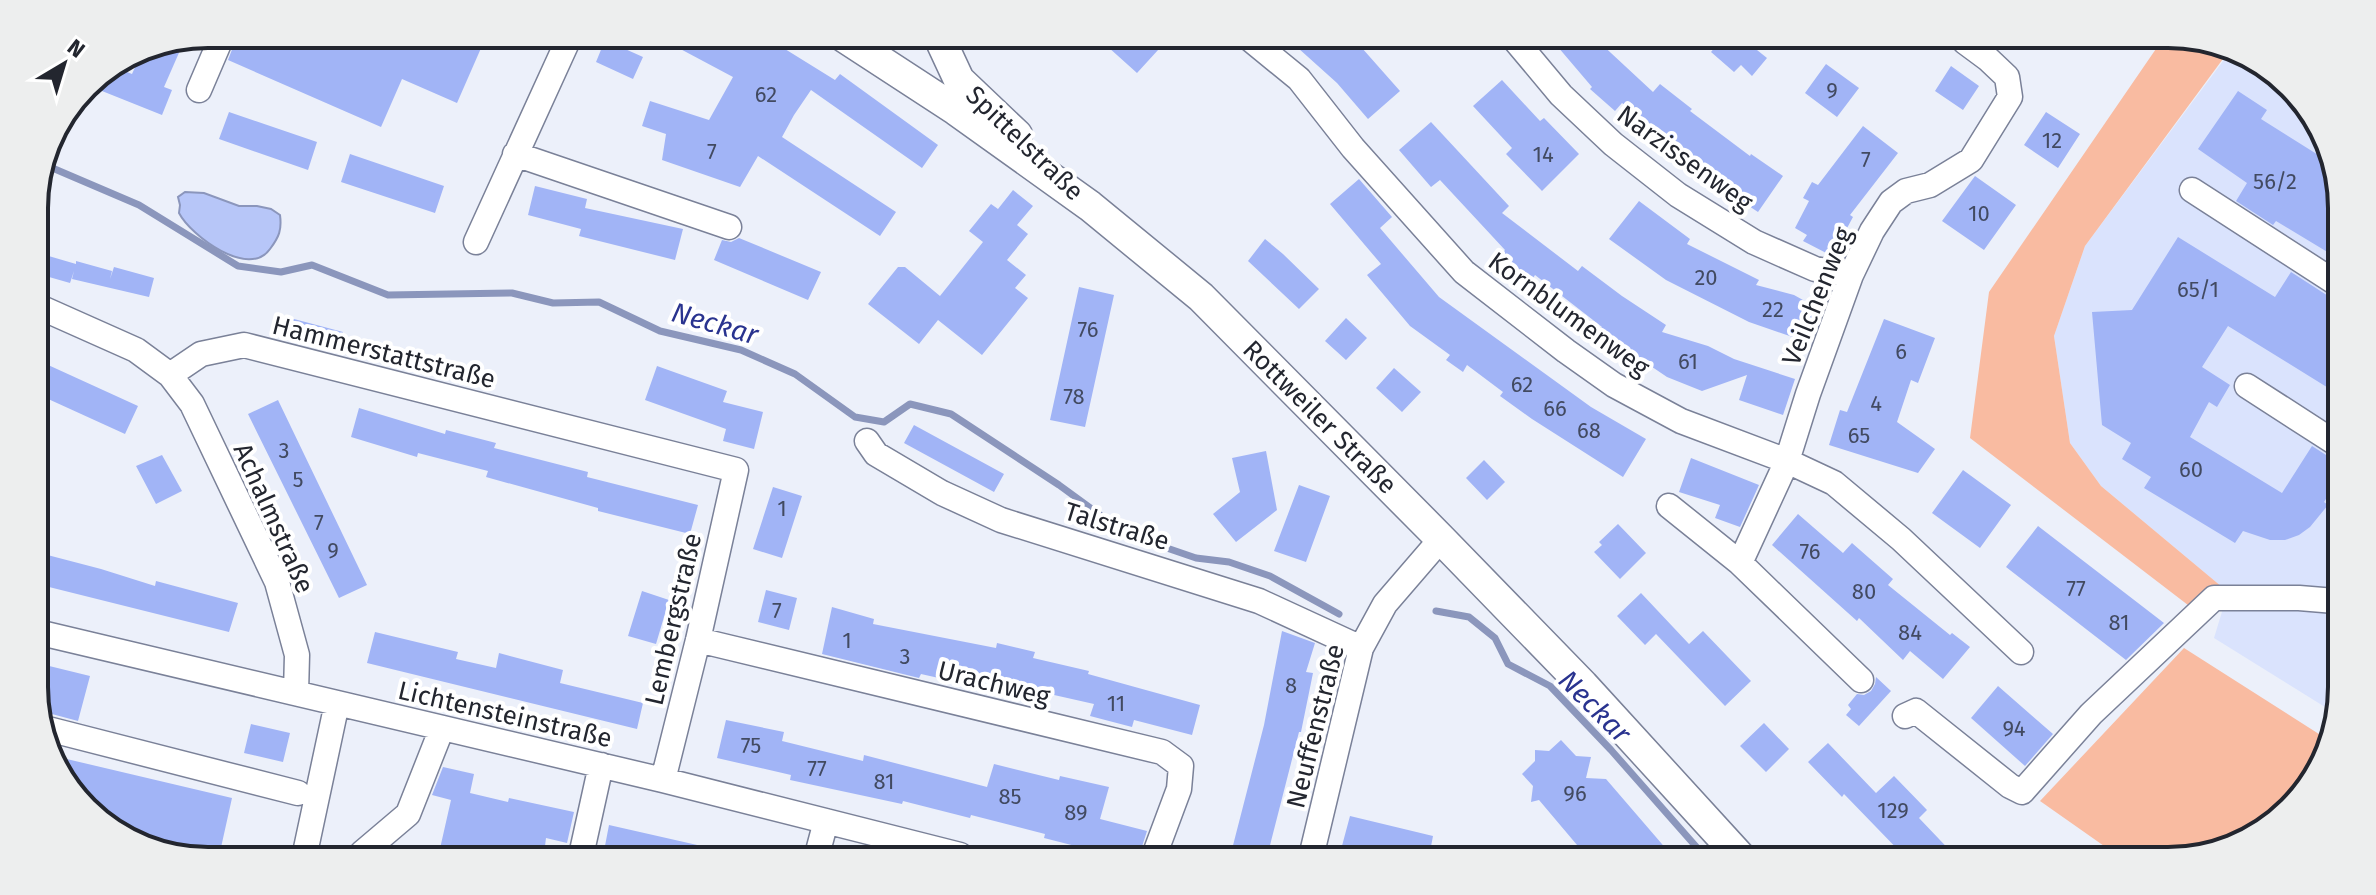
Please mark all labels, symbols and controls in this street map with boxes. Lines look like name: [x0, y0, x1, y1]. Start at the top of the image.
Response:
north arrow: [24, 24, 104, 104]
text: N: [62, 34, 90, 64]
house number: 9: [1826, 77, 1838, 104]
street label: Spittelstraße: [959, 80, 1090, 207]
house number: 62: [755, 81, 777, 108]
street label: Narzissenweg: [1611, 99, 1759, 218]
house number: 12: [2042, 127, 2062, 154]
house number: 7: [707, 138, 717, 165]
house number: 14: [1532, 141, 1554, 168]
house number: 7: [1861, 146, 1871, 173]
house number: 56/2: [2253, 168, 2297, 195]
house number: 10: [1968, 200, 1990, 227]
street label: Veilchenweg: [1776, 222, 1859, 370]
street label: Kornblumenweg: [1482, 246, 1656, 384]
house number: 20: [1694, 264, 1718, 291]
house number: 65/1: [2177, 276, 2219, 303]
water label: Neckar: [668, 295, 763, 352]
house number: 22: [1762, 296, 1784, 323]
street label: Hammerstattstraße: [269, 310, 499, 395]
house number: 76: [1078, 316, 1099, 343]
street label: Rottweiler Straße: [1236, 334, 1403, 501]
house number: 6: [1895, 338, 1907, 365]
house number: 61: [1678, 348, 1698, 375]
house number: 62: [1511, 371, 1533, 398]
house number: 78: [1063, 383, 1085, 410]
house number: 4: [1870, 390, 1882, 417]
house number: 66: [1543, 395, 1567, 422]
house number: 68: [1577, 417, 1601, 444]
house number: 65: [1848, 422, 1870, 449]
house number: 3: [279, 437, 289, 464]
street label: Achalmstraße: [227, 438, 320, 598]
house number: 60: [2179, 456, 2203, 483]
house number: 5: [292, 466, 304, 493]
house number: 1: [777, 495, 787, 522]
street label: Talstraße: [1061, 496, 1173, 557]
house number: 7: [314, 509, 324, 536]
street label: Lembergstraße: [639, 530, 708, 708]
house number: 9: [327, 537, 339, 564]
house number: 76: [1800, 538, 1821, 565]
house number: 77: [2066, 575, 2086, 602]
house number: 80: [1852, 578, 1876, 605]
house number: 7: [772, 597, 782, 624]
house number: 81: [2109, 609, 2130, 636]
house number: 84: [1898, 619, 1922, 646]
house number: 1: [842, 627, 852, 654]
street label: Neuffenstraße: [1280, 641, 1351, 811]
house number: 3: [900, 643, 910, 670]
street label: Urachweg: [935, 655, 1054, 712]
water label: Neckar: [1552, 663, 1638, 750]
house number: 8: [1285, 672, 1297, 699]
street label: Lichtensteinstraße: [395, 675, 615, 754]
house number: 11: [1107, 690, 1125, 717]
house number: 94: [2002, 715, 2026, 742]
house number: 75: [741, 732, 761, 759]
house number: 77: [807, 755, 827, 782]
house number: 81: [874, 768, 895, 795]
house number: 96: [1563, 780, 1587, 807]
house number: 85: [998, 783, 1022, 810]
house number: 129: [1877, 797, 1909, 824]
house number: 89: [1064, 799, 1088, 826]

